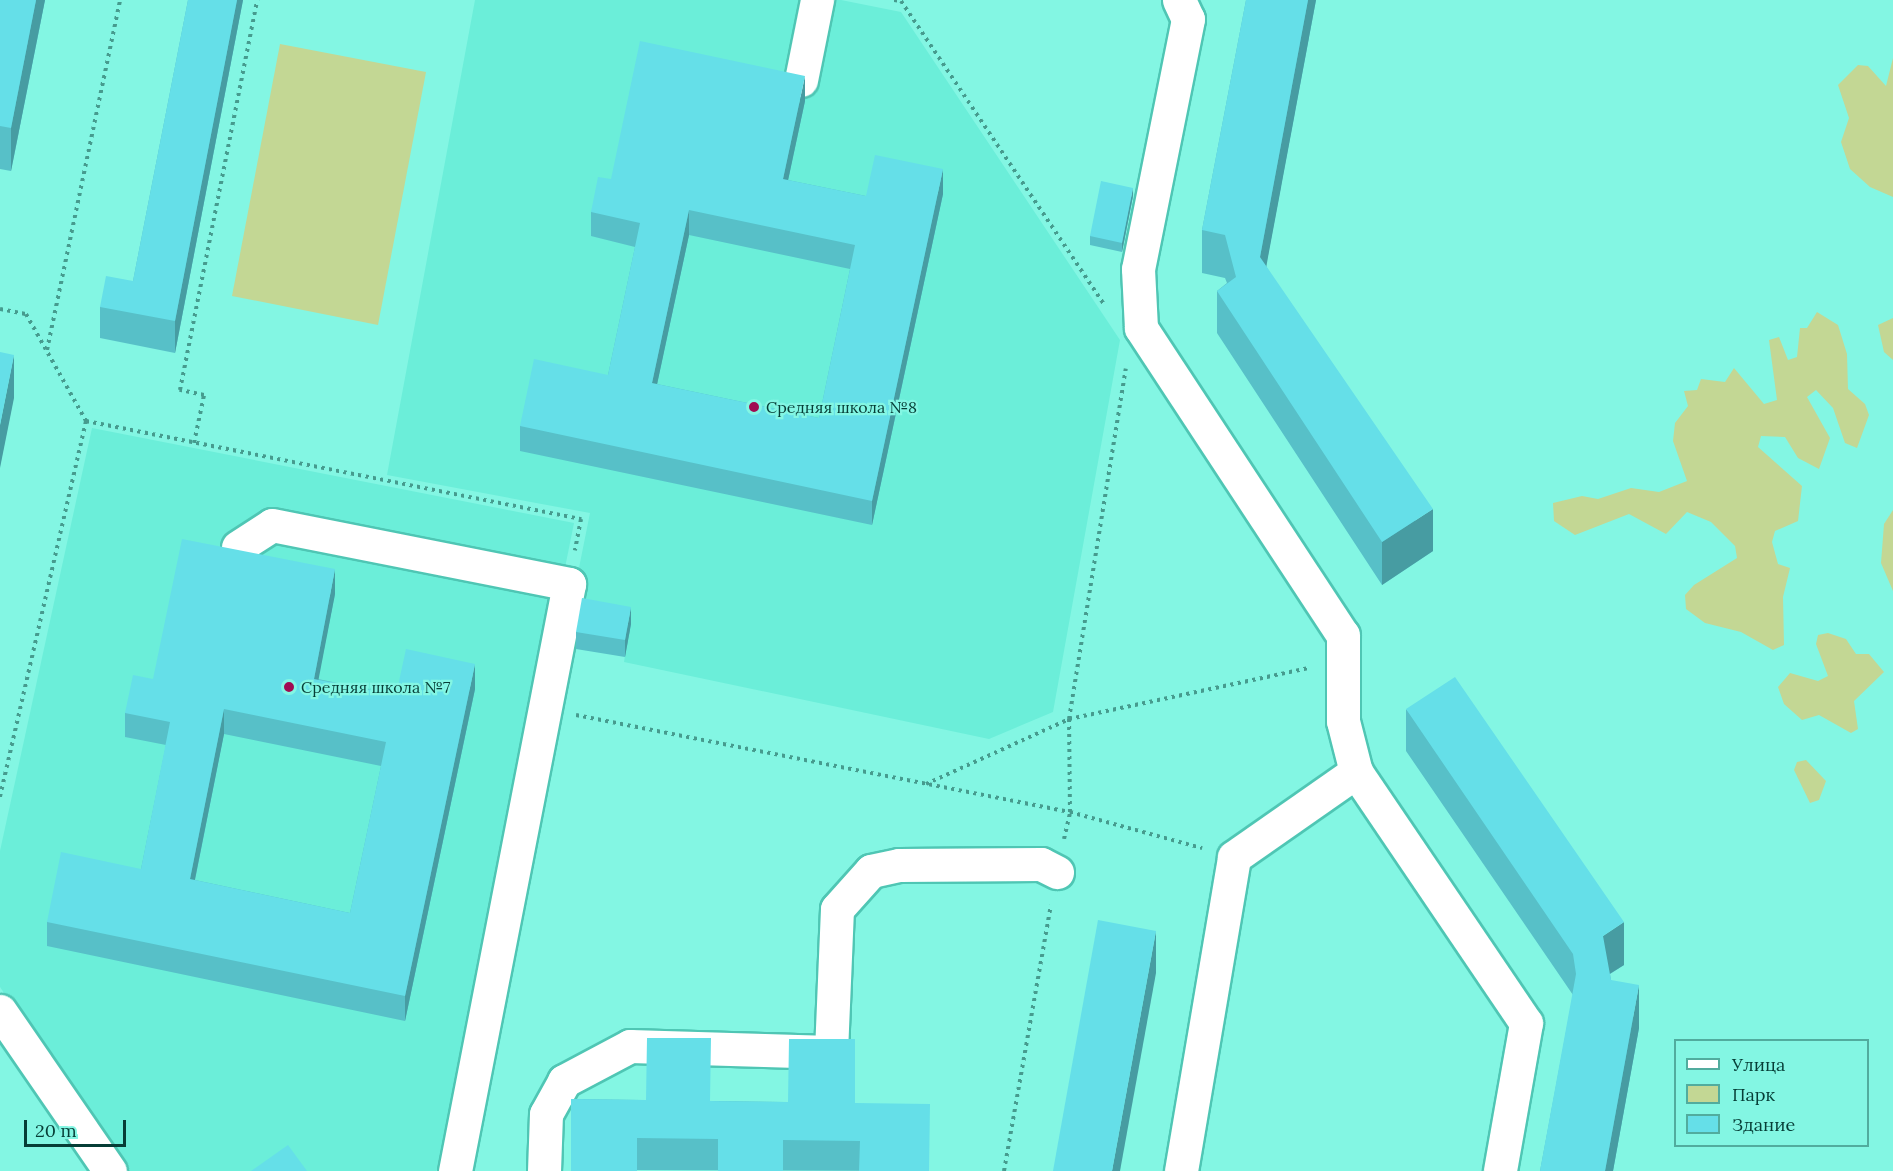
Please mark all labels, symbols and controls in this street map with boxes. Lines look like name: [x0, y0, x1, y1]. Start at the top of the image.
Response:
place label: Средняя школа №8: [766, 397, 917, 417]
marker: Средняя школа №8: [747, 400, 761, 414]
place label: Средняя школа №7: [301, 677, 450, 697]
marker: Средняя школа №7: [282, 680, 296, 694]
legend: [1674, 1039, 1869, 1147]
text: Улица: [1732, 1053, 1785, 1076]
text: Парк: [1732, 1083, 1775, 1106]
scale bar: [27, 1108, 129, 1146]
text: Здание: [1732, 1113, 1795, 1136]
text: 20 m: [35, 1119, 77, 1142]

